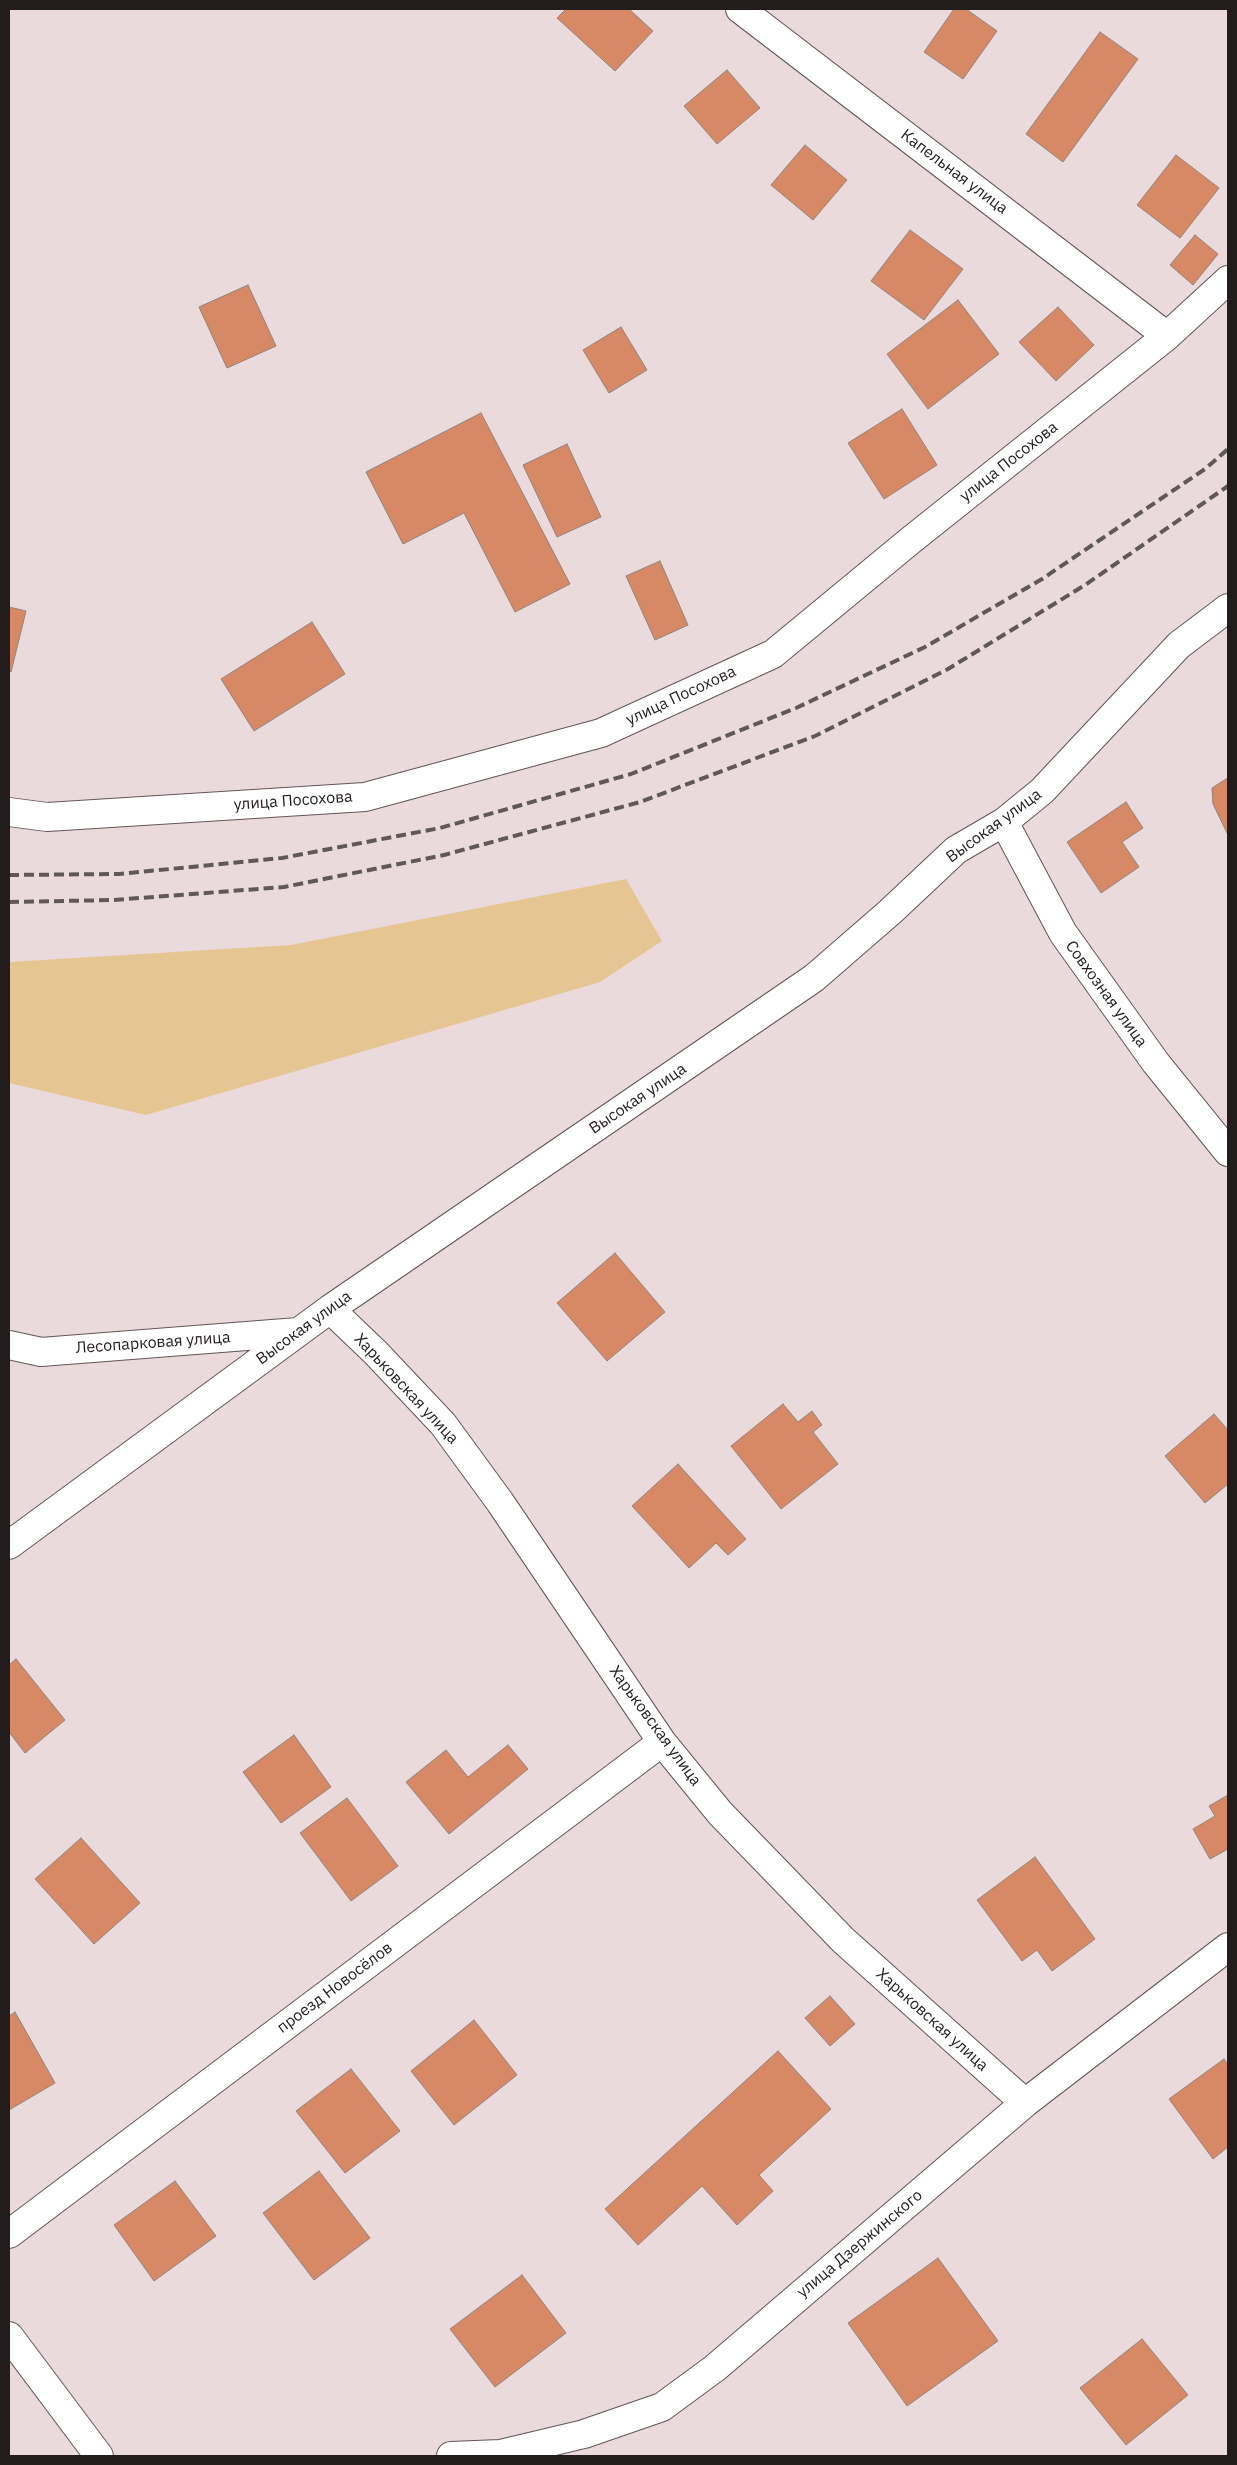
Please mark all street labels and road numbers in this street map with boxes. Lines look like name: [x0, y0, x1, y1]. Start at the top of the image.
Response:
street label: Капельная улица: [897, 126, 1011, 218]
street label: улица Посохова: [956, 418, 1062, 506]
street label: улица Посохова: [623, 662, 739, 730]
street label: Высокая улица: [943, 785, 1045, 867]
street label: улица Посохова: [233, 787, 353, 815]
street label: Совхозная улица: [1061, 937, 1151, 1051]
street label: Высокая улица: [586, 1060, 690, 1138]
street label: Высокая улица: [253, 1287, 355, 1369]
street label: Лесопарковая улица: [75, 1328, 231, 1358]
street label: Харьковская улица: [350, 1330, 462, 1448]
street label: Харьковская улица: [605, 1662, 705, 1790]
street label: проезд Новосёлов: [274, 1938, 396, 2038]
street label: Харьковская улица: [872, 1965, 992, 2075]
street label: улица Дзержинского: [793, 2186, 927, 2302]

